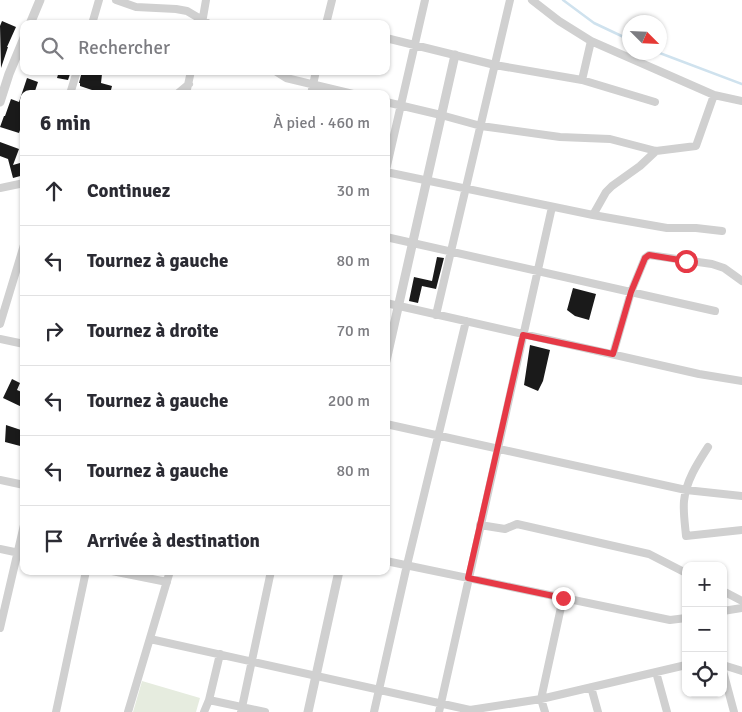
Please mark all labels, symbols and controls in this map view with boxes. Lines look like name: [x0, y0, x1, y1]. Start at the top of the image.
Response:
north arrow: [622, 15, 667, 60]
search box: [20, 20, 390, 75]
icon: search: [38, 34, 66, 62]
text: Rechercher: [78, 36, 170, 60]
text: 6 min: [40, 110, 91, 136]
text: À pied · 460 m: [273, 113, 370, 133]
icon: ahead: [40, 177, 68, 205]
text: Continuez: [87, 179, 170, 203]
text: 30 m: [336, 181, 370, 201]
icon: left: [40, 247, 68, 275]
text: Tournez à gauche: [87, 249, 228, 273]
route start: [675, 250, 698, 273]
text: 80 m: [336, 251, 370, 271]
icon: right: [40, 317, 68, 345]
text: Tournez à droite: [87, 319, 219, 343]
text: 70 m: [336, 321, 370, 341]
icon: left: [40, 387, 68, 415]
text: Tournez à gauche: [87, 389, 228, 413]
text: 200 m: [328, 391, 370, 411]
icon: left: [40, 457, 68, 485]
text: Tournez à gauche: [87, 459, 228, 483]
text: 80 m: [336, 461, 370, 481]
icon: arrive: [40, 527, 68, 555]
text: Arrivée à destination: [87, 529, 260, 553]
map controls: [682, 562, 727, 697]
button: +: [682, 562, 727, 607]
route end: [552, 587, 575, 610]
button: −: [682, 607, 727, 652]
button: locate: [682, 652, 727, 697]

